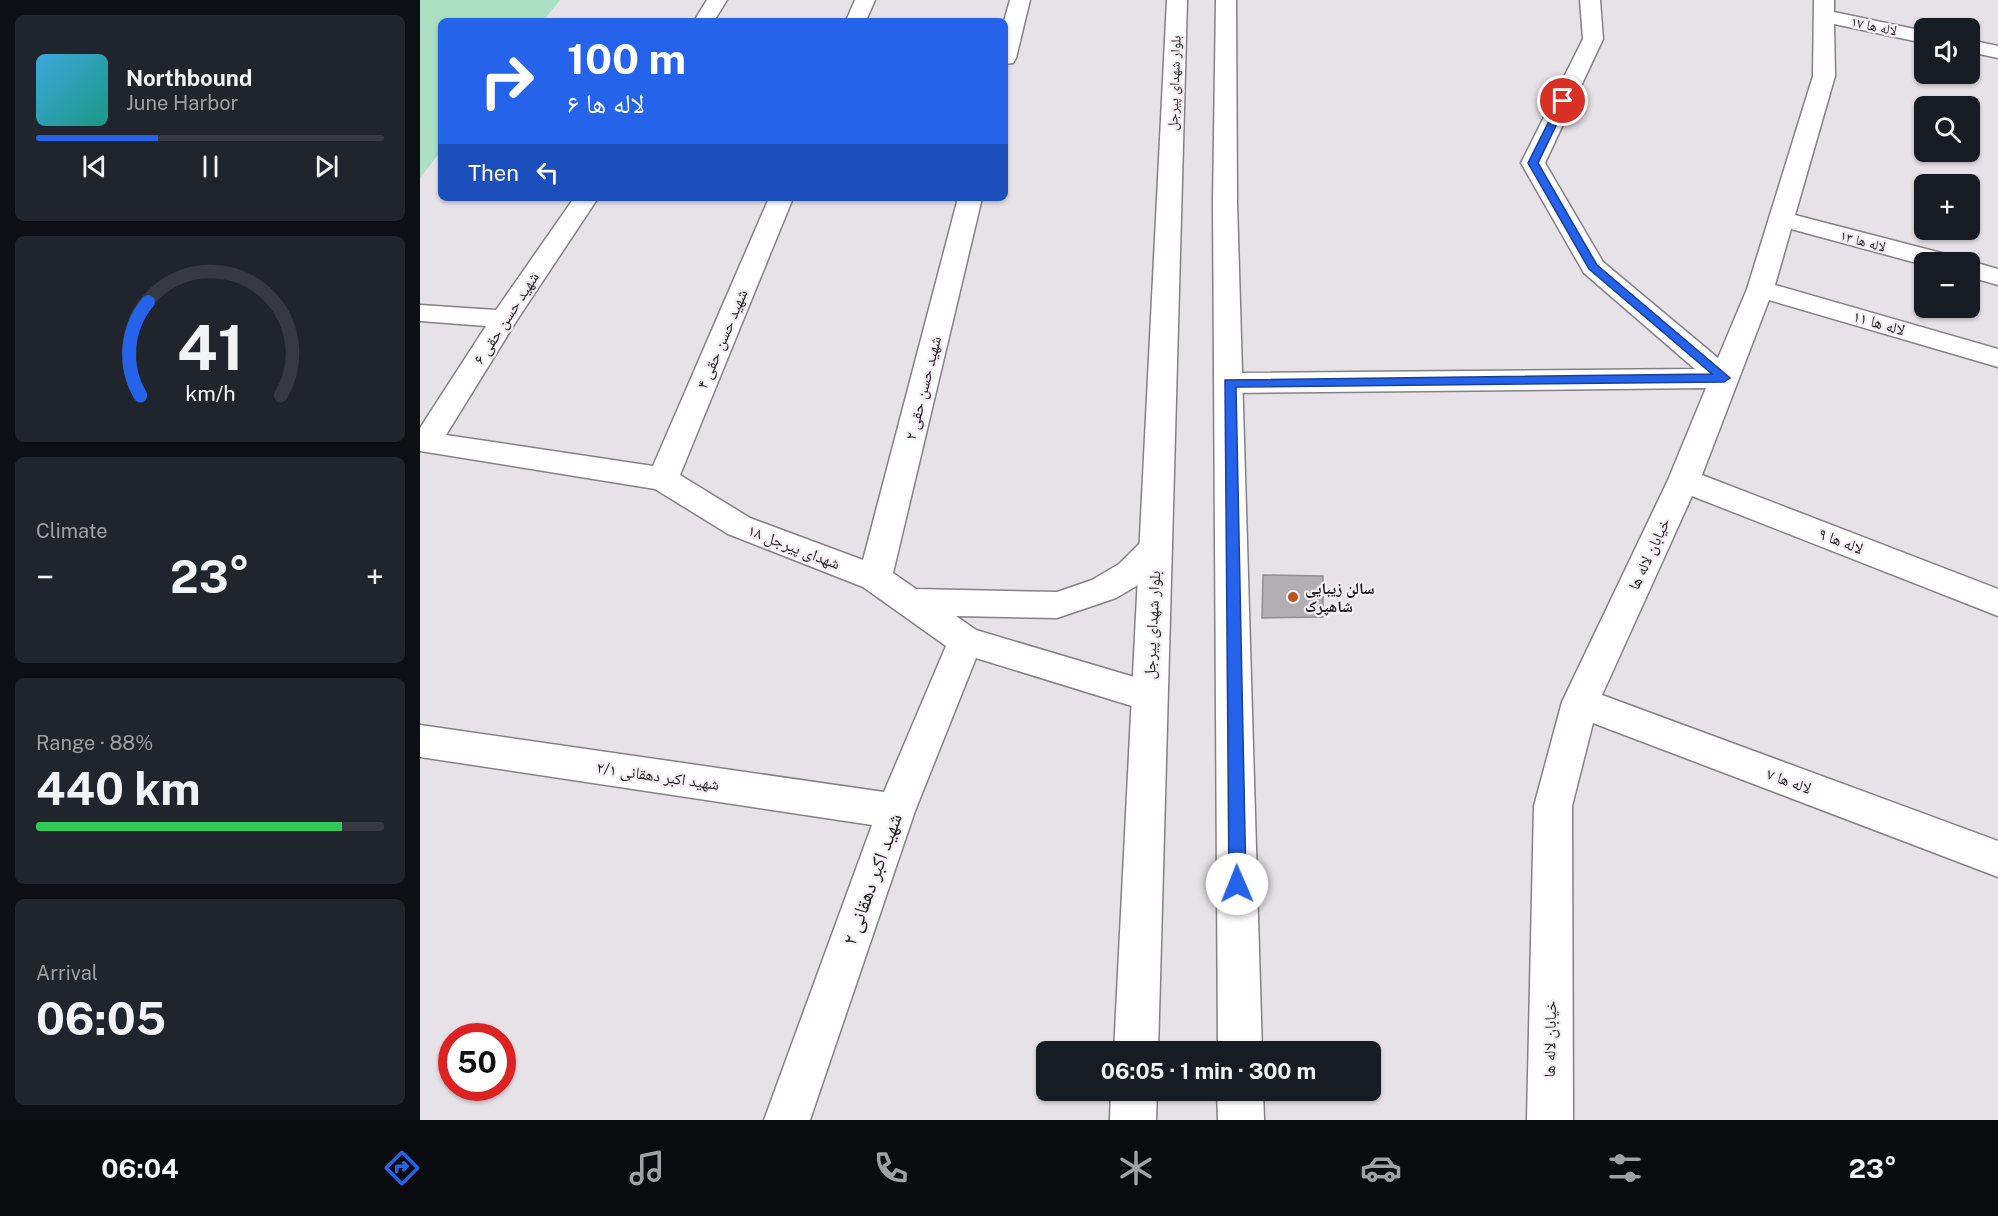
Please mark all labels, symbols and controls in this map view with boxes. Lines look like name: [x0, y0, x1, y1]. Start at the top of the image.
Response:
street label: لاله ها ۱۷: [1850, 13, 1898, 39]
map controls: [1914, 18, 1980, 318]
button: sound: [1914, 18, 1980, 84]
text: 100 m: [567, 34, 686, 83]
street label: بلوار شهدای پیرجل: [1164, 35, 1185, 131]
icon: right: [468, 42, 546, 120]
text: Northbound: [126, 65, 252, 91]
pin: [1537, 75, 1588, 126]
icon: arrive: [1546, 84, 1579, 117]
text: لاله ها ۶: [567, 87, 645, 119]
text: June Harbor: [126, 91, 238, 115]
button: search: [1914, 96, 1980, 162]
icon: previous: [78, 150, 111, 183]
icon: pause: [194, 150, 227, 183]
icon: next: [310, 150, 343, 183]
icon: left: [531, 156, 564, 189]
text: Then: [468, 160, 519, 186]
button: +: [1914, 174, 1980, 240]
street label: لاله ها ۱۳: [1838, 227, 1888, 255]
button: −: [1914, 252, 1980, 318]
street label: شهید حسن حقی ۶: [469, 268, 544, 368]
street label: شهید حسن حقی ۴: [692, 286, 752, 392]
street label: لاله ها ۱۱: [1851, 307, 1907, 339]
text: 41: [176, 311, 244, 384]
street label: شهید حسن حقی ۲: [901, 334, 946, 442]
text: km/h: [185, 381, 235, 406]
street label: خیابان لاله ها: [1624, 515, 1675, 593]
text: Climate: [36, 519, 108, 543]
street label: شهدای پیرجل ۱۸: [745, 521, 843, 574]
street label: لاله ها ۹: [1816, 524, 1866, 558]
text: 23°: [170, 550, 250, 603]
text: −: [36, 558, 54, 596]
text: +: [366, 558, 384, 596]
street label: بلوار شهدای پیرجل: [1140, 570, 1165, 680]
place label: سالن زیبایی شاهپرک: [1305, 579, 1375, 616]
marker: سالن زیبایی شاهپرک: [1286, 590, 1300, 604]
text: Range · 88%: [36, 731, 153, 755]
street label: شهید اکبر دهقانی ۲/۱: [595, 758, 721, 795]
text: 440 km: [36, 762, 201, 815]
street label: لاله ها ۷: [1764, 764, 1814, 798]
street label: شهید اکبر دهقانی ۲: [837, 810, 907, 948]
position arrow: [1205, 852, 1269, 916]
text: Arrival: [36, 961, 98, 985]
text: 06:05: [36, 992, 166, 1045]
street label: خیابان لاله ها: [1540, 1000, 1561, 1078]
speed limit sign: 50: [438, 1023, 516, 1101]
text: 06:05 · 1 min · 300 m: [1101, 1058, 1316, 1084]
icon: directions: [381, 1147, 423, 1189]
icon: music: [626, 1147, 668, 1189]
icon: phone: [870, 1147, 912, 1189]
icon: climate: [1115, 1147, 1157, 1189]
icon: car: [1360, 1147, 1402, 1189]
icon: filters: [1604, 1147, 1646, 1189]
text: 06:04: [101, 1152, 179, 1184]
text: 23°: [1849, 1152, 1897, 1184]

